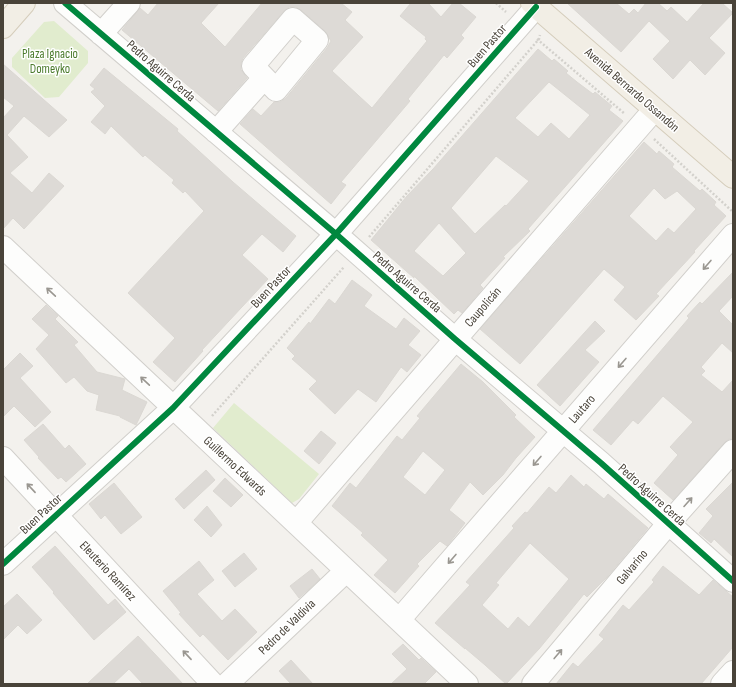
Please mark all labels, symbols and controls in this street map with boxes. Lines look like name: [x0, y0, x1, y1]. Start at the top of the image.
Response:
street label: Buen Pastor: [464, 21, 510, 71]
street label: Pedro Aguirre Cerda: [123, 37, 199, 105]
street label: Avenida Bernardo Ossandón: [581, 44, 683, 135]
park label: Plaza Ignacio Domeyko: [22, 46, 78, 77]
street label: Pedro Aguirre Cerda: [369, 248, 445, 316]
one-way arrow: [703, 259, 712, 270]
street label: Buen Pastor: [247, 262, 295, 311]
street label: Caupolicán: [461, 284, 505, 330]
one-way arrow: [46, 287, 56, 297]
one-way arrow: [618, 357, 627, 368]
one-way arrow: [140, 376, 150, 386]
street label: Lautaro: [565, 391, 599, 427]
street label: Guillermo Edwards: [200, 433, 270, 499]
one-way arrow: [532, 456, 542, 466]
street label: Pedro Aguirre Cerda: [615, 460, 689, 530]
one-way arrow: [27, 483, 36, 494]
street label: Buen Pastor: [17, 490, 66, 538]
one-way arrow: [683, 497, 693, 507]
street label: Eleuterio Ramírez: [76, 538, 140, 605]
street label: Galvarino: [613, 546, 651, 588]
one-way arrow: [447, 554, 456, 564]
street label: Pedro de Valdivia: [255, 596, 319, 658]
one-way arrow: [554, 649, 563, 660]
one-way arrow: [182, 650, 191, 661]

